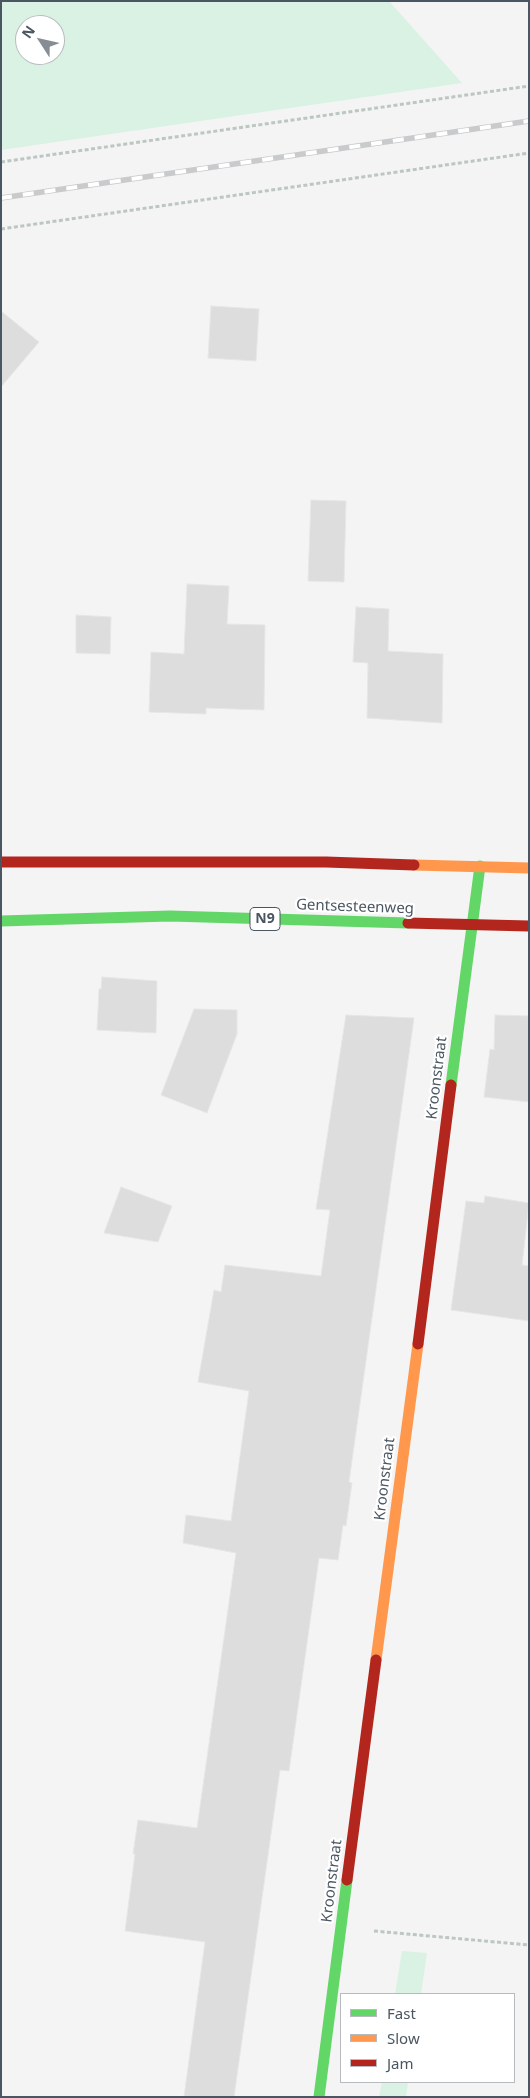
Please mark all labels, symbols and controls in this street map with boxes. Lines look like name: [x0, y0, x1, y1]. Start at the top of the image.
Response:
north arrow: [15, 15, 65, 65]
text: N: [17, 22, 39, 42]
street label: Gentsesteenweg: [296, 896, 414, 918]
road number: N9: [250, 908, 280, 931]
street label: Kroonstraat: [423, 1036, 451, 1120]
street label: Kroonstraat: [371, 1437, 399, 1521]
street label: Kroonstraat: [318, 1839, 346, 1923]
legend: [340, 1993, 515, 2083]
text: Fast: [387, 2003, 416, 2023]
text: Slow: [387, 2028, 420, 2048]
text: Jam: [387, 2053, 414, 2073]

